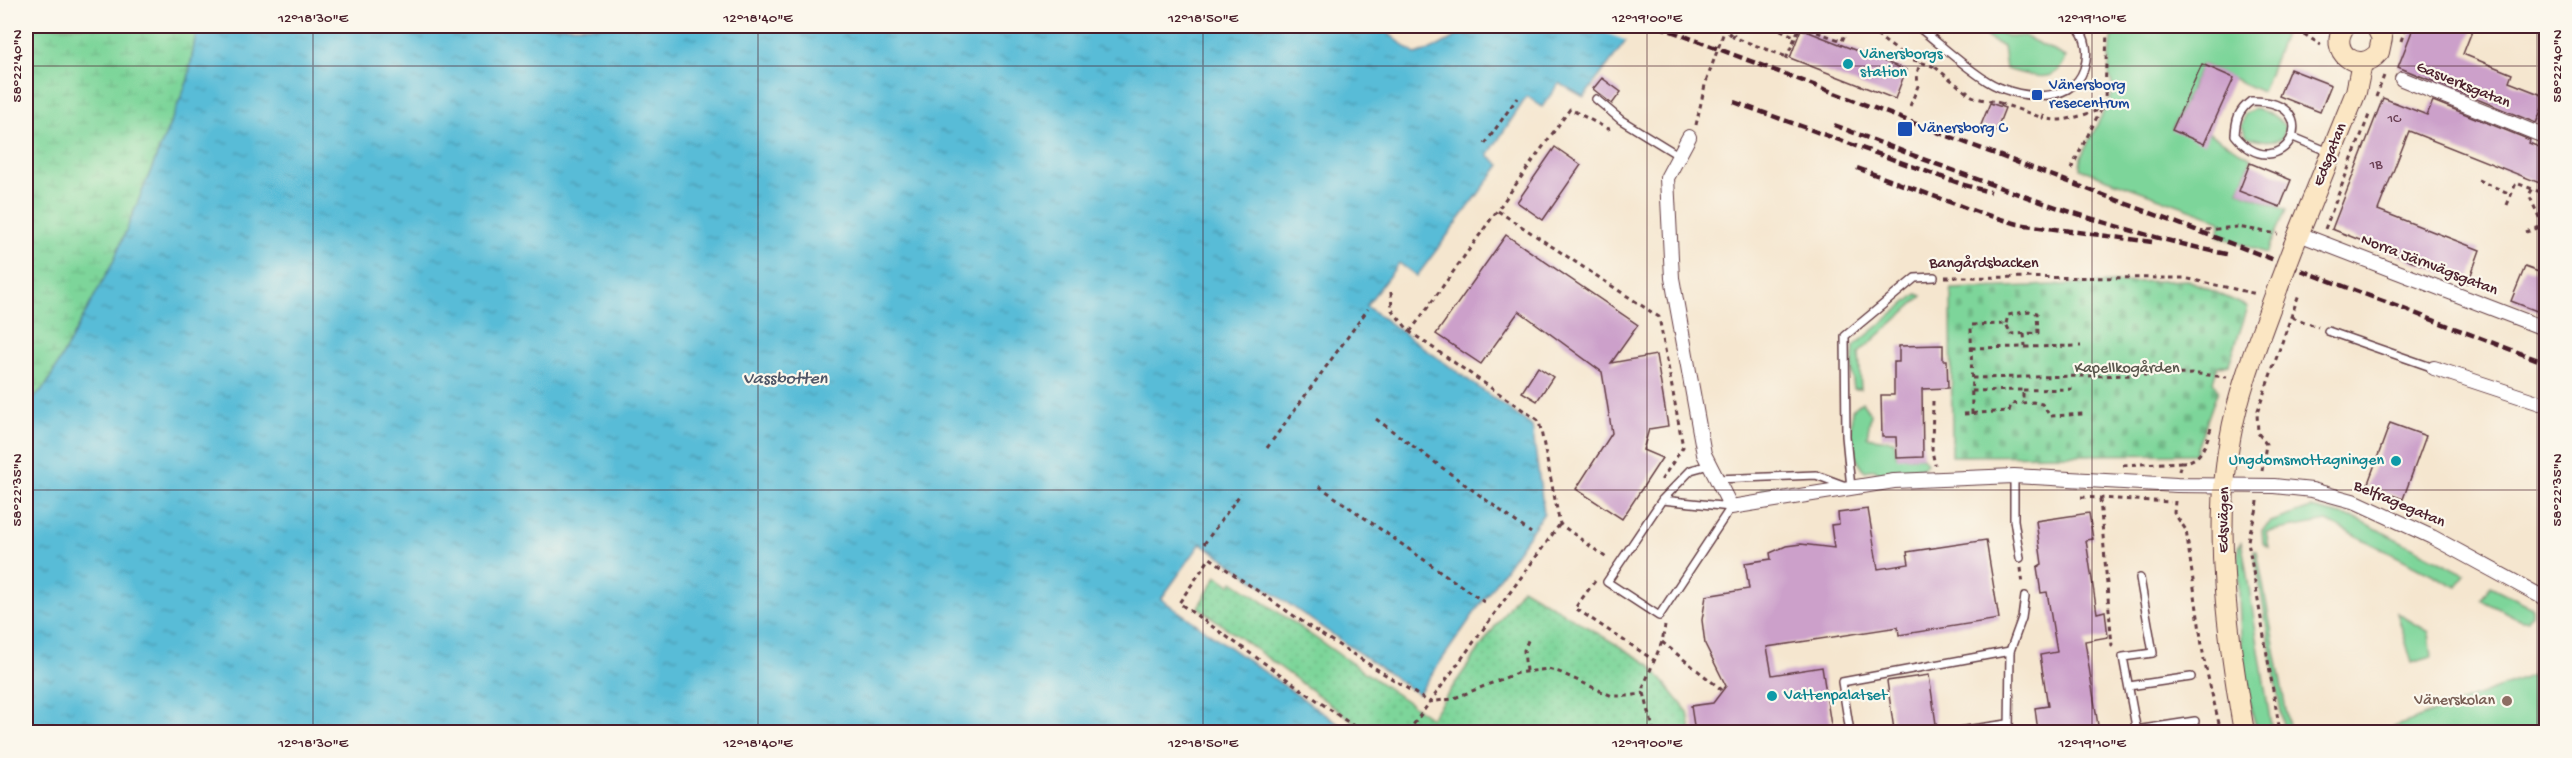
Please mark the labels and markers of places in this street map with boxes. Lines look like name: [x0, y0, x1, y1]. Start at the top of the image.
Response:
place label: Vänersborgs station: [1859, 46, 1944, 83]
marker: Vänersborgs station: [1841, 57, 1855, 71]
place label: Vänersborg resecentrum: [2048, 77, 2130, 114]
marker: Vänersborg resecentrum: [2030, 88, 2044, 102]
marker: Vänersborg C: [1896, 120, 1914, 138]
place label: Vänersborg C: [1917, 120, 2009, 139]
place label: Ungdomsmottagningen: [2229, 452, 2384, 471]
marker: Ungdomsmottagningen: [2389, 454, 2403, 468]
place label: Vattenpalatset: [1783, 687, 1889, 706]
marker: Vattenpalatset: [1765, 689, 1779, 703]
place label: Vänerskolan: [2413, 692, 2495, 711]
marker: Vänerskolan: [2500, 694, 2514, 708]

